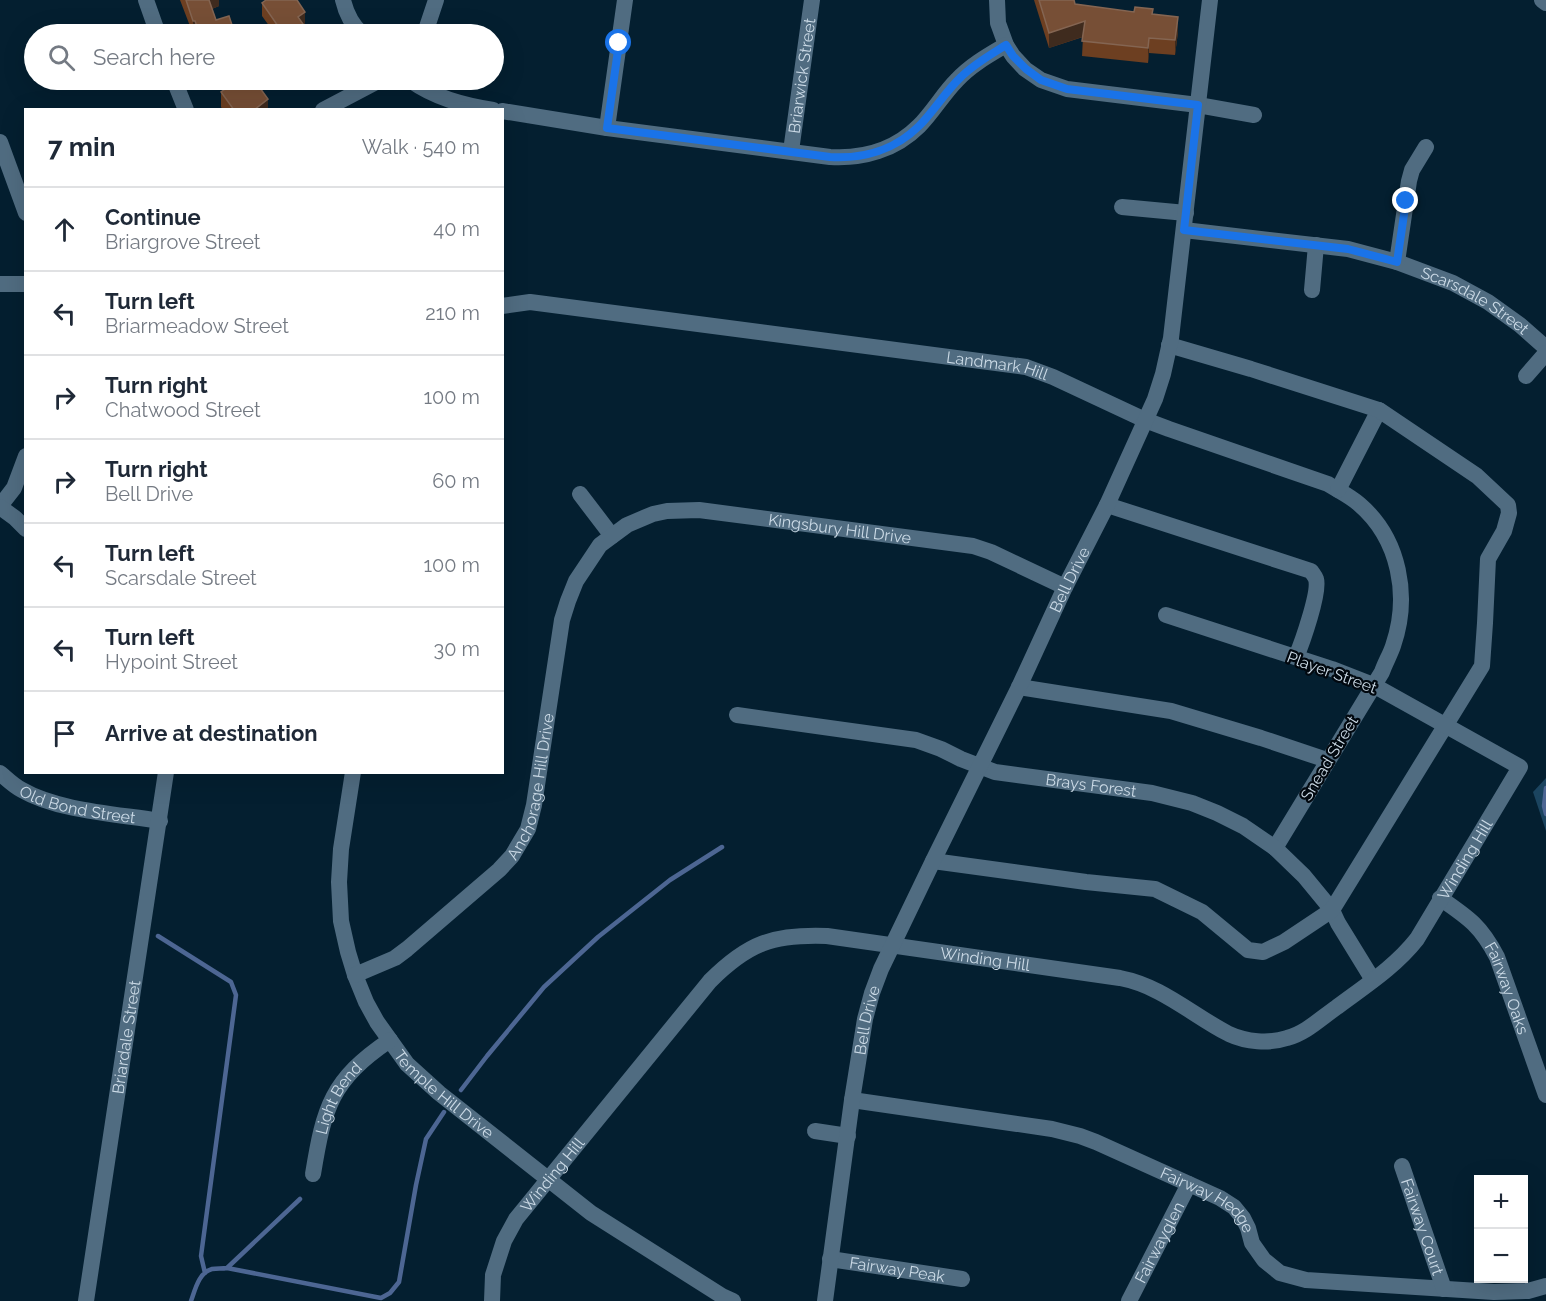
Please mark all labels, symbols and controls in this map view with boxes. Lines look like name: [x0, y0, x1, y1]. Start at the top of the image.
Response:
street label: Briarwick Street: [785, 16, 819, 135]
search box: [24, 24, 504, 90]
route start: [605, 29, 631, 55]
icon: search: [45, 41, 78, 74]
text: Search here: [93, 44, 215, 70]
text: 7 min: [48, 132, 115, 162]
text: Walk · 540 m: [362, 135, 480, 159]
route end: [1392, 187, 1418, 213]
text: Continue: [105, 204, 201, 230]
icon: ahead: [48, 213, 81, 246]
text: 40 m: [433, 217, 480, 241]
text: Briargrove Street: [105, 230, 261, 254]
street label: Scarsdale Street: [1418, 263, 1533, 339]
text: Turn left: [105, 288, 195, 314]
icon: left: [48, 297, 81, 330]
text: 210 m: [425, 301, 480, 325]
text: Briarmeadow Street: [105, 314, 289, 338]
street label: Landmark Hill: [945, 348, 1051, 385]
text: Turn right: [105, 372, 208, 398]
icon: right: [48, 381, 81, 414]
text: 100 m: [423, 385, 480, 409]
text: Chatwood Street: [105, 398, 261, 422]
text: Turn right: [105, 456, 208, 482]
icon: right: [48, 465, 81, 498]
text: 60 m: [432, 469, 480, 493]
text: Bell Drive: [105, 482, 193, 506]
street label: Kingsbury Hill Drive: [767, 510, 912, 548]
text: Turn left: [105, 540, 195, 566]
street label: Bell Drive: [1046, 544, 1094, 615]
icon: left: [48, 549, 81, 582]
text: 100 m: [423, 553, 480, 577]
text: Scarsdale Street: [105, 566, 257, 590]
text: Turn left: [105, 624, 195, 650]
icon: left: [48, 633, 81, 666]
text: 30 m: [434, 637, 480, 661]
street label: Player Street: [1284, 647, 1380, 698]
text: Hypoint Street: [105, 650, 238, 674]
street label: Anchorage Hill Drive: [503, 712, 558, 863]
street label: Snead Street: [1297, 712, 1363, 804]
icon: arrive: [48, 717, 81, 750]
text: Arrive at destination: [105, 720, 318, 746]
street label: Brays Forest: [1044, 770, 1138, 801]
street label: Old Bond Street: [16, 782, 137, 827]
street label: Winding Hill: [1434, 816, 1497, 903]
street label: Fairway Oaks: [1481, 939, 1533, 1037]
street label: Winding Hill: [939, 943, 1032, 975]
street label: Briardale Street: [108, 978, 144, 1095]
street label: Bell Drive: [850, 983, 884, 1056]
street label: Temple Hill Drive: [390, 1046, 497, 1142]
street label: Light Bend: [312, 1058, 366, 1136]
street label: Winding Hill: [517, 1133, 589, 1216]
street label: Fairway Hedge: [1157, 1163, 1258, 1236]
map controls: [1474, 1175, 1528, 1283]
button: +: [1474, 1175, 1528, 1229]
street label: Fairway Court: [1397, 1176, 1448, 1278]
street label: Fairwayglen: [1131, 1199, 1188, 1286]
button: −: [1474, 1229, 1528, 1283]
street label: Fairway Peak: [848, 1253, 947, 1286]

